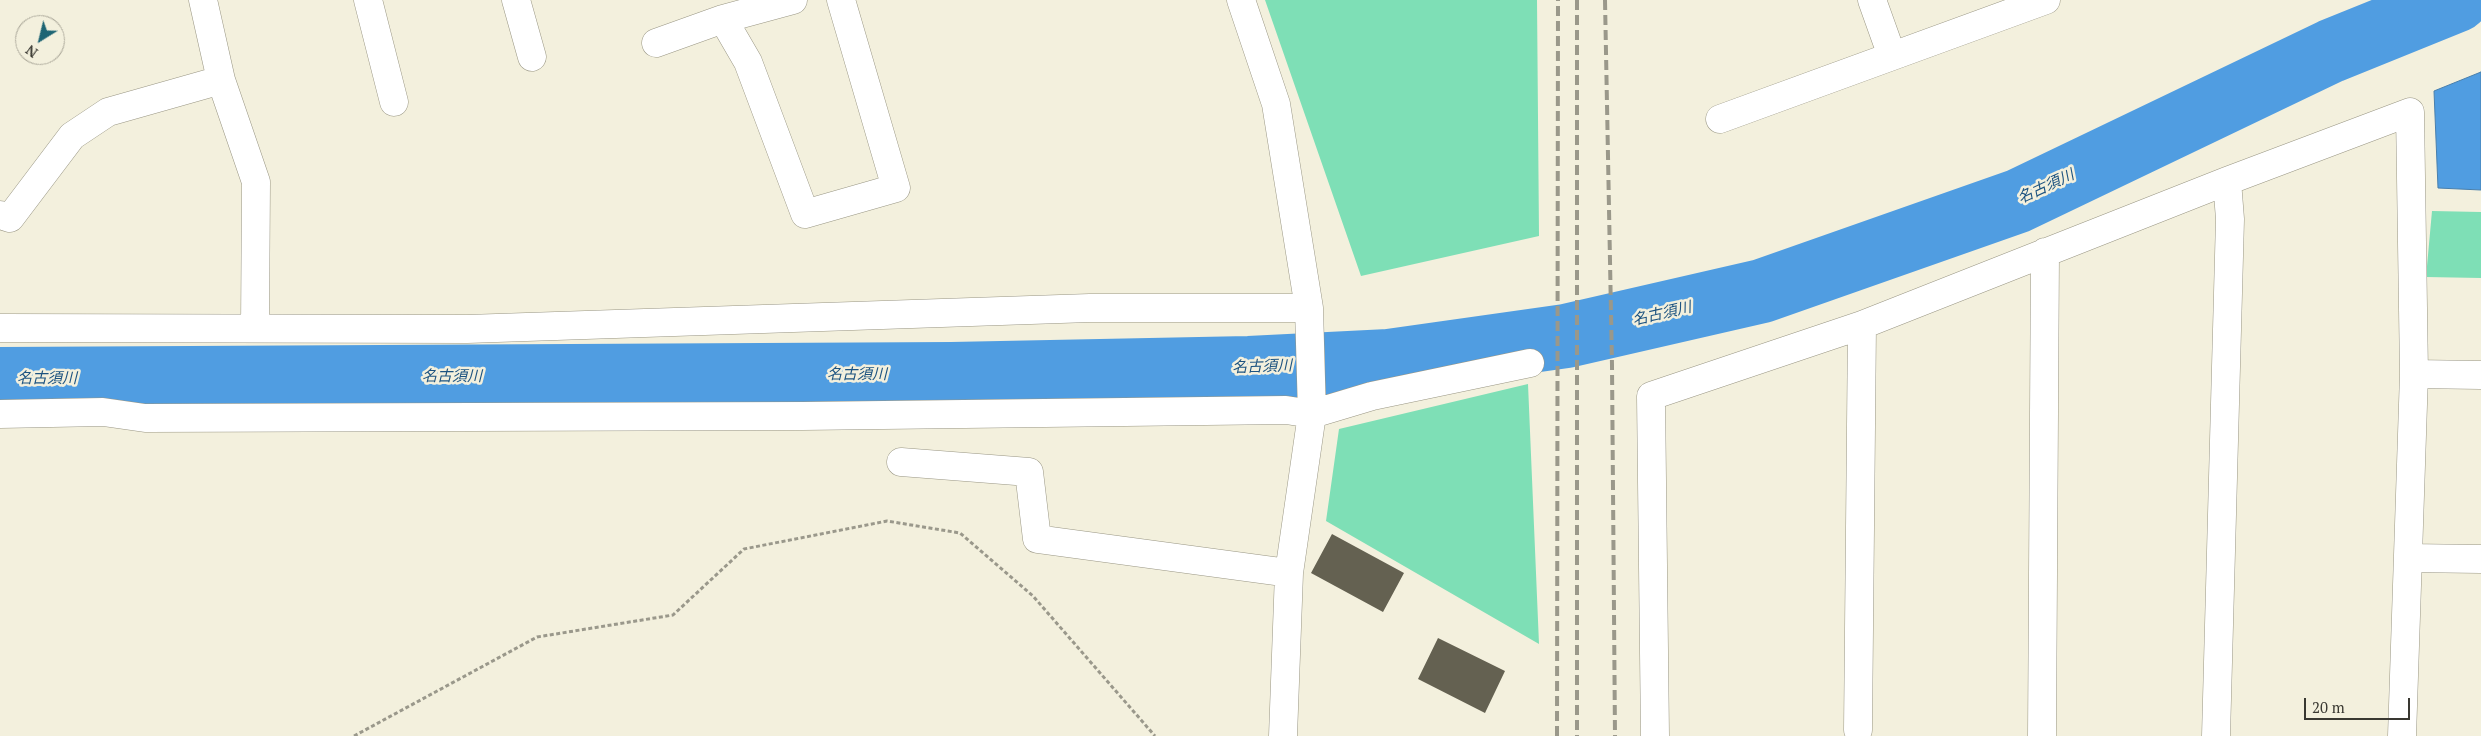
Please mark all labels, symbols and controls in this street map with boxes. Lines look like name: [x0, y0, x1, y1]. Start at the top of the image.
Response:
north arrow: [15, 15, 65, 65]
text: N: [22, 41, 41, 63]
water label: 名古須川: [2015, 166, 2077, 208]
water label: 名古須川: [1631, 298, 1693, 330]
water label: 名古須川: [1232, 357, 1292, 377]
water label: 名古須川: [827, 366, 887, 384]
water label: 名古須川: [422, 368, 482, 386]
water label: 名古須川: [17, 370, 77, 388]
scale bar: [2306, 688, 2412, 720]
text: 20 m: [2312, 697, 2345, 717]

